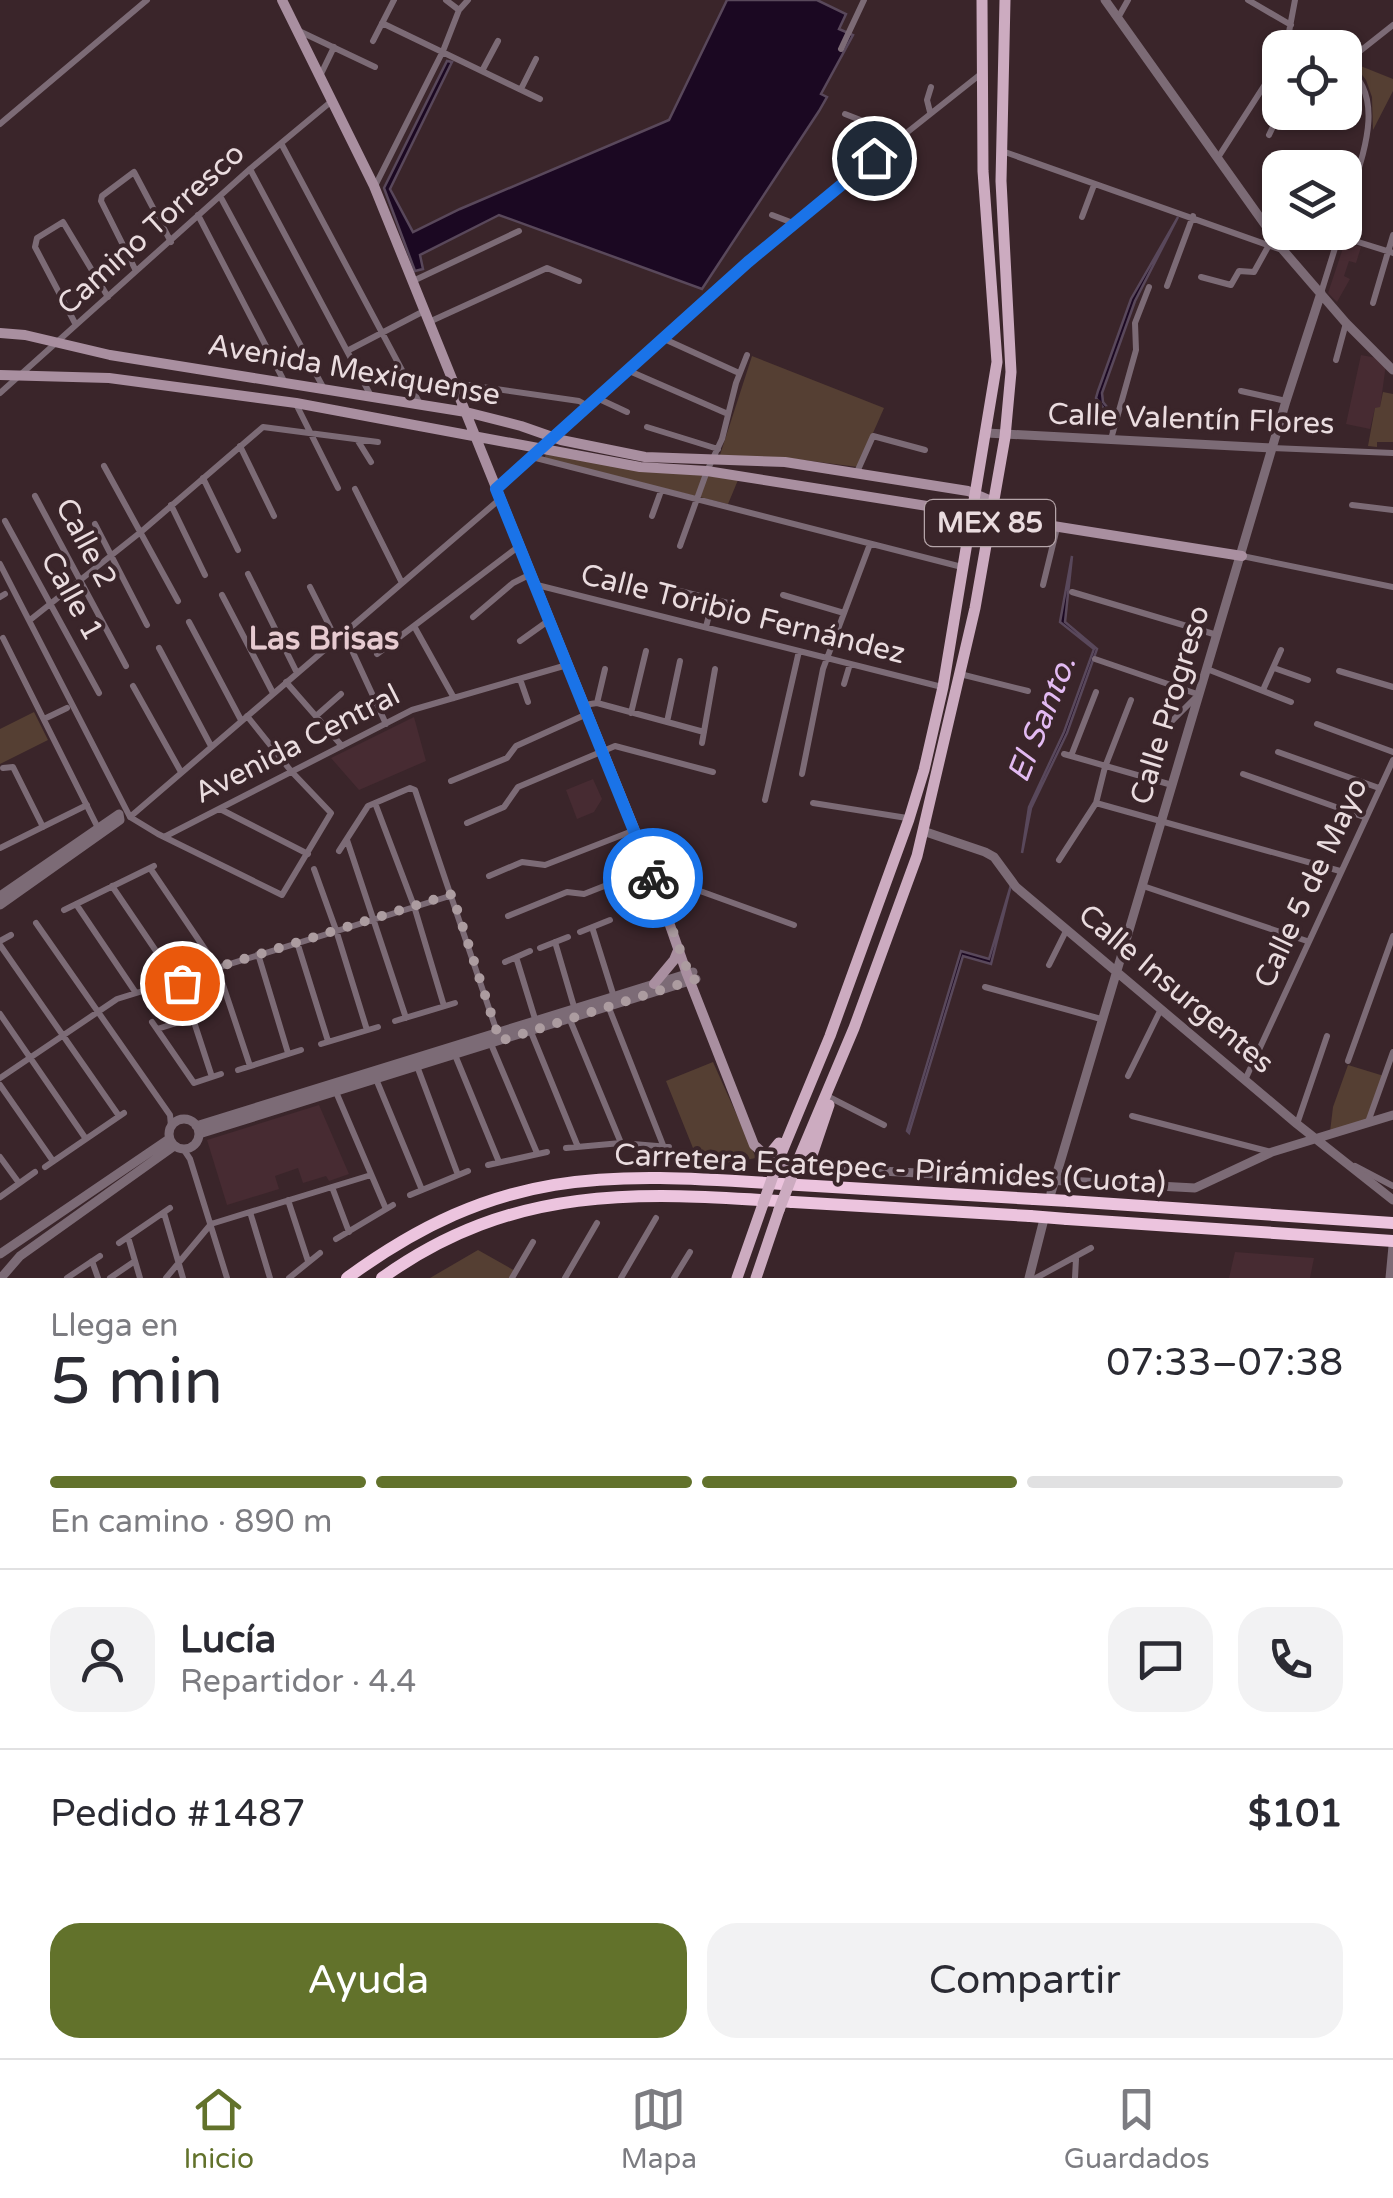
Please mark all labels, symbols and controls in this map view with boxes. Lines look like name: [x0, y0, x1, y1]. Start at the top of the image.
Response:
map controls: [1262, 30, 1362, 250]
button: locate: [1262, 30, 1362, 130]
pin: [832, 116, 917, 201]
icon: home: [847, 131, 902, 186]
street label: Camino Torresco: [50, 135, 252, 323]
button: layers: [1262, 150, 1362, 250]
street label: Avenida Mexiquense: [205, 326, 503, 414]
street label: Calle Valentín Flores: [1047, 396, 1335, 442]
street label: Calle 2: [47, 492, 125, 594]
road number: MEX 85: [925, 500, 1055, 546]
street label: Calle 1: [32, 545, 112, 647]
street label: Calle Toribio Fernández: [577, 556, 909, 672]
street label: Calle Progreso: [1122, 601, 1218, 809]
district label: Las Brisas: [249, 620, 399, 658]
water label: El Santo.: [999, 650, 1085, 788]
street label: Avenida Central: [188, 676, 406, 812]
street label: Calle 5 de Mayo: [1246, 772, 1376, 994]
courier: [603, 828, 703, 928]
icon: bike: [626, 851, 681, 906]
street label: Calle Insurgentes: [1071, 896, 1281, 1082]
pin: [140, 941, 225, 1026]
icon: bag: [155, 956, 210, 1011]
street label: Carretera Ecatepec - Pirámides (Cuota): [613, 1136, 1167, 1202]
text: Llega en: [50, 1307, 179, 1345]
text: 07:33–07:38: [1106, 1340, 1343, 1386]
text: 5 min: [50, 1343, 223, 1422]
text: En camino · 890 m: [50, 1503, 332, 1541]
button: person: [50, 1607, 155, 1712]
button: chat: [1108, 1607, 1213, 1712]
button: phone: [1238, 1607, 1343, 1712]
text: Lucía: [180, 1617, 276, 1663]
text: Repartidor · 4.4: [180, 1663, 416, 1701]
text: Pedido #1487: [50, 1791, 306, 1837]
text: $101: [1248, 1791, 1343, 1837]
button: Ayuda: [50, 1923, 687, 2038]
button: Compartir: [707, 1923, 1343, 2038]
tab: Inicio: [183, 2082, 254, 2176]
tab: Mapa: [621, 2082, 697, 2176]
tab: Guardados: [1064, 2082, 1210, 2176]

